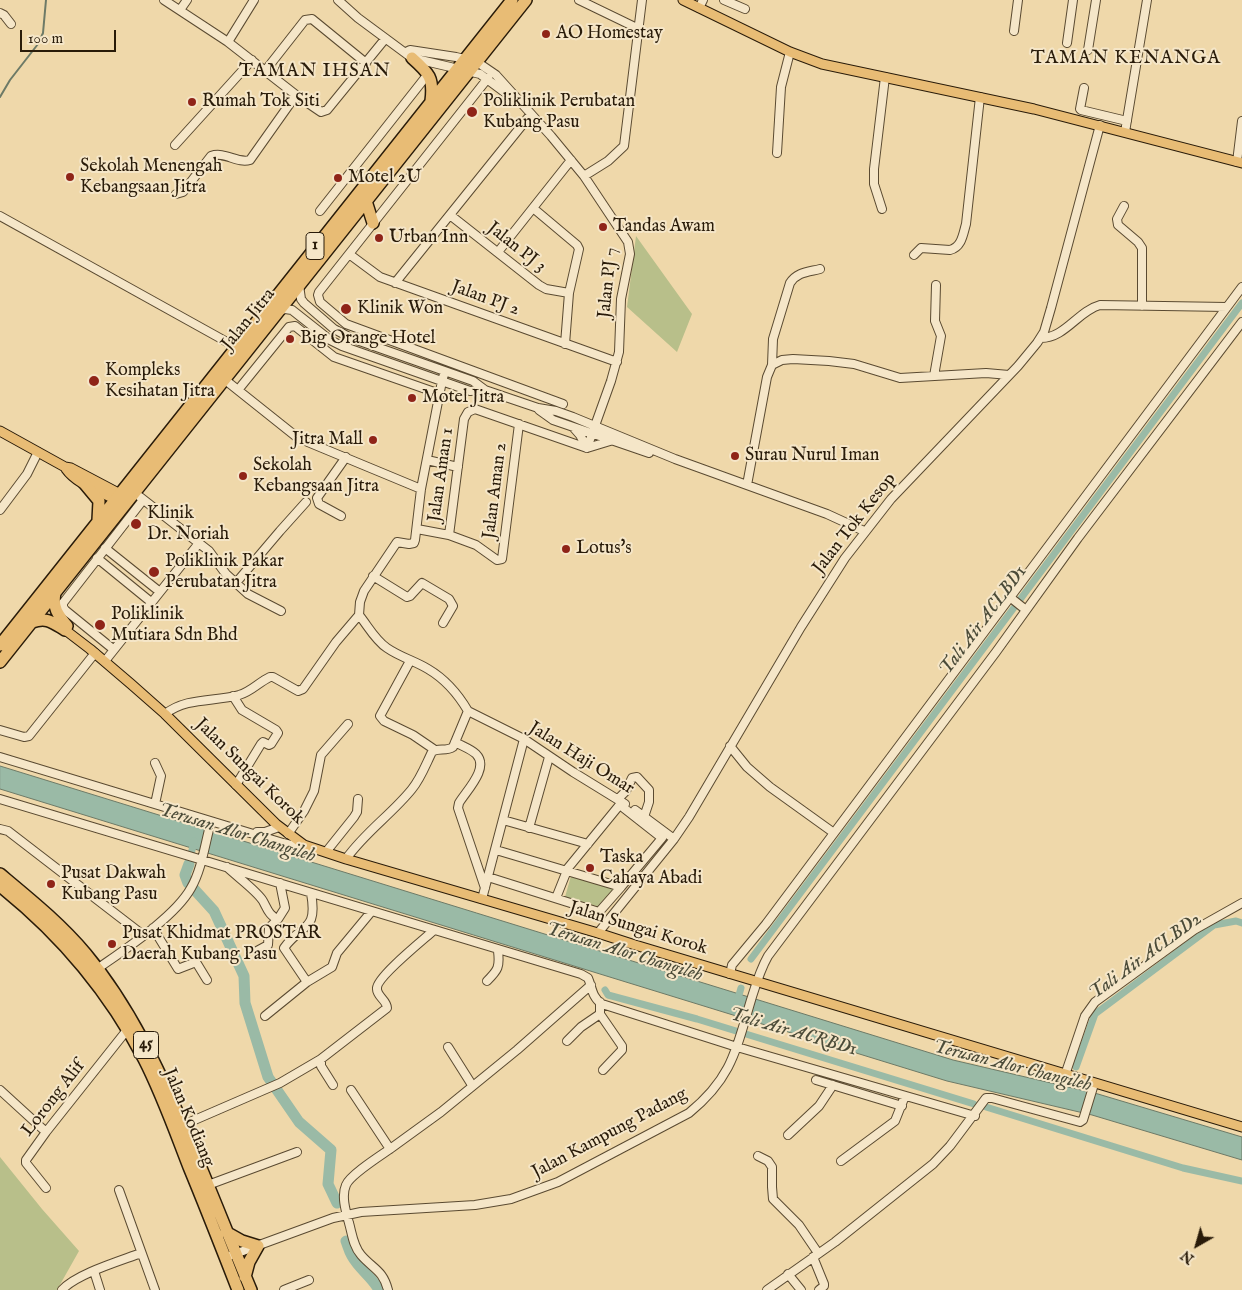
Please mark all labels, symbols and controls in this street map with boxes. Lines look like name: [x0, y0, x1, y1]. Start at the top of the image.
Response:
scale bar: [22, 20, 119, 52]
place label: AO Homestay: [556, 23, 663, 45]
marker: AO Homestay: [540, 28, 552, 40]
text: 100 m: [28, 29, 63, 48]
district label: TAMAN KENANGA: [1029, 48, 1223, 70]
district label: TAMAN IHSAN: [238, 61, 392, 83]
place label: Rumah Tok Siti: [202, 91, 320, 113]
place label: Poliklinik Perubatan Kubang Pasu: [483, 91, 635, 134]
marker: Rumah Tok Siti: [186, 96, 198, 108]
marker: Poliklinik Perubatan Kubang Pasu: [465, 105, 479, 119]
place label: Sekolah Menengah Kebangsaan Jitra: [80, 156, 222, 198]
place label: Motel 2U: [348, 167, 421, 189]
marker: Sekolah Menengah Kebangsaan Jitra: [64, 171, 76, 183]
marker: Motel 2U: [332, 172, 344, 184]
place label: Tandas Awam: [613, 216, 715, 238]
street label: Jalan PJ 3: [482, 218, 550, 278]
marker: Tandas Awam: [597, 221, 609, 233]
place label: Urban Inn: [389, 227, 468, 249]
road number: 1: [306, 232, 324, 260]
marker: Urban Inn: [373, 232, 385, 244]
street label: Jalan PJ 7: [595, 247, 623, 319]
street label: Jalan PJ 2: [448, 277, 522, 321]
street label: Jalan Jitra: [218, 285, 280, 355]
place label: Klinik Won: [357, 298, 443, 320]
marker: Klinik Won: [339, 302, 353, 316]
place label: Big Orange Hotel: [300, 328, 436, 350]
marker: Big Orange Hotel: [284, 333, 296, 345]
place label: Kompleks Kesihatan Jitra: [105, 360, 215, 402]
marker: Kompleks Kesihatan Jitra: [87, 374, 101, 388]
place label: Motel Jitra: [422, 387, 504, 409]
marker: Motel Jitra: [406, 392, 418, 404]
street label: Jalan Aman 1: [425, 426, 459, 524]
place label: Jitra Mall: [292, 429, 363, 451]
marker: Jitra Mall: [367, 434, 379, 446]
street label: Jalan Aman 2: [479, 442, 513, 540]
place label: Surau Nurul Iman: [745, 445, 879, 467]
marker: Surau Nurul Iman: [729, 450, 741, 462]
place label: Sekolah Kebangsaan Jitra: [253, 455, 379, 498]
street label: Jalan Tok Kesop: [809, 469, 901, 579]
marker: Sekolah Kebangsaan Jitra: [237, 470, 249, 482]
place label: Klinik Dr. Noriah: [147, 503, 229, 546]
marker: Klinik Dr. Noriah: [129, 517, 143, 531]
place label: Lotus's: [576, 538, 632, 560]
marker: Lotus's: [560, 543, 572, 555]
place label: Poliklinik Pakar Perubatan Jitra: [165, 551, 284, 594]
water label: Tali Air ACLBD1: [935, 562, 1033, 680]
marker: Poliklinik Pakar Perubatan Jitra: [147, 565, 161, 579]
place label: Poliklinik Mutiara Sdn Bhd: [111, 604, 238, 646]
marker: Poliklinik Mutiara Sdn Bhd: [93, 618, 107, 632]
street label: Jalan Sungai Korok: [190, 714, 308, 830]
street label: Jalan Haji Omar: [524, 718, 638, 800]
water label: Terusan Alor Changileh: [156, 799, 318, 869]
place label: Taska Cahaya Abadi: [600, 847, 702, 890]
marker: Taska Cahaya Abadi: [584, 862, 596, 874]
place label: Pusat Dakwah Kubang Pasu: [61, 863, 166, 906]
marker: Pusat Dakwah Kubang Pasu: [45, 878, 57, 890]
street label: Jalan Sungai Korok: [566, 898, 710, 960]
water label: Tali Air ACLBD2: [1085, 909, 1207, 1005]
water label: Terusan Alor Changileh: [543, 918, 705, 988]
place label: Pusat Khidmat PROSTAR Daerah Kubang Pasu: [122, 923, 321, 966]
marker: Pusat Khidmat PROSTAR Daerah Kubang Pasu: [106, 938, 118, 950]
water label: Tali Air ACRBD1: [727, 1004, 859, 1062]
road number: 45: [134, 1032, 158, 1058]
water label: Terusan Alor Changileh: [930, 1036, 1094, 1098]
street label: Lorong Alif: [18, 1057, 90, 1141]
street label: Jalan Kodiang: [158, 1065, 218, 1171]
street label: Jalan Kampung Padang: [529, 1084, 691, 1184]
north arrow: [1172, 1220, 1222, 1270]
text: N: [1177, 1246, 1198, 1268]

